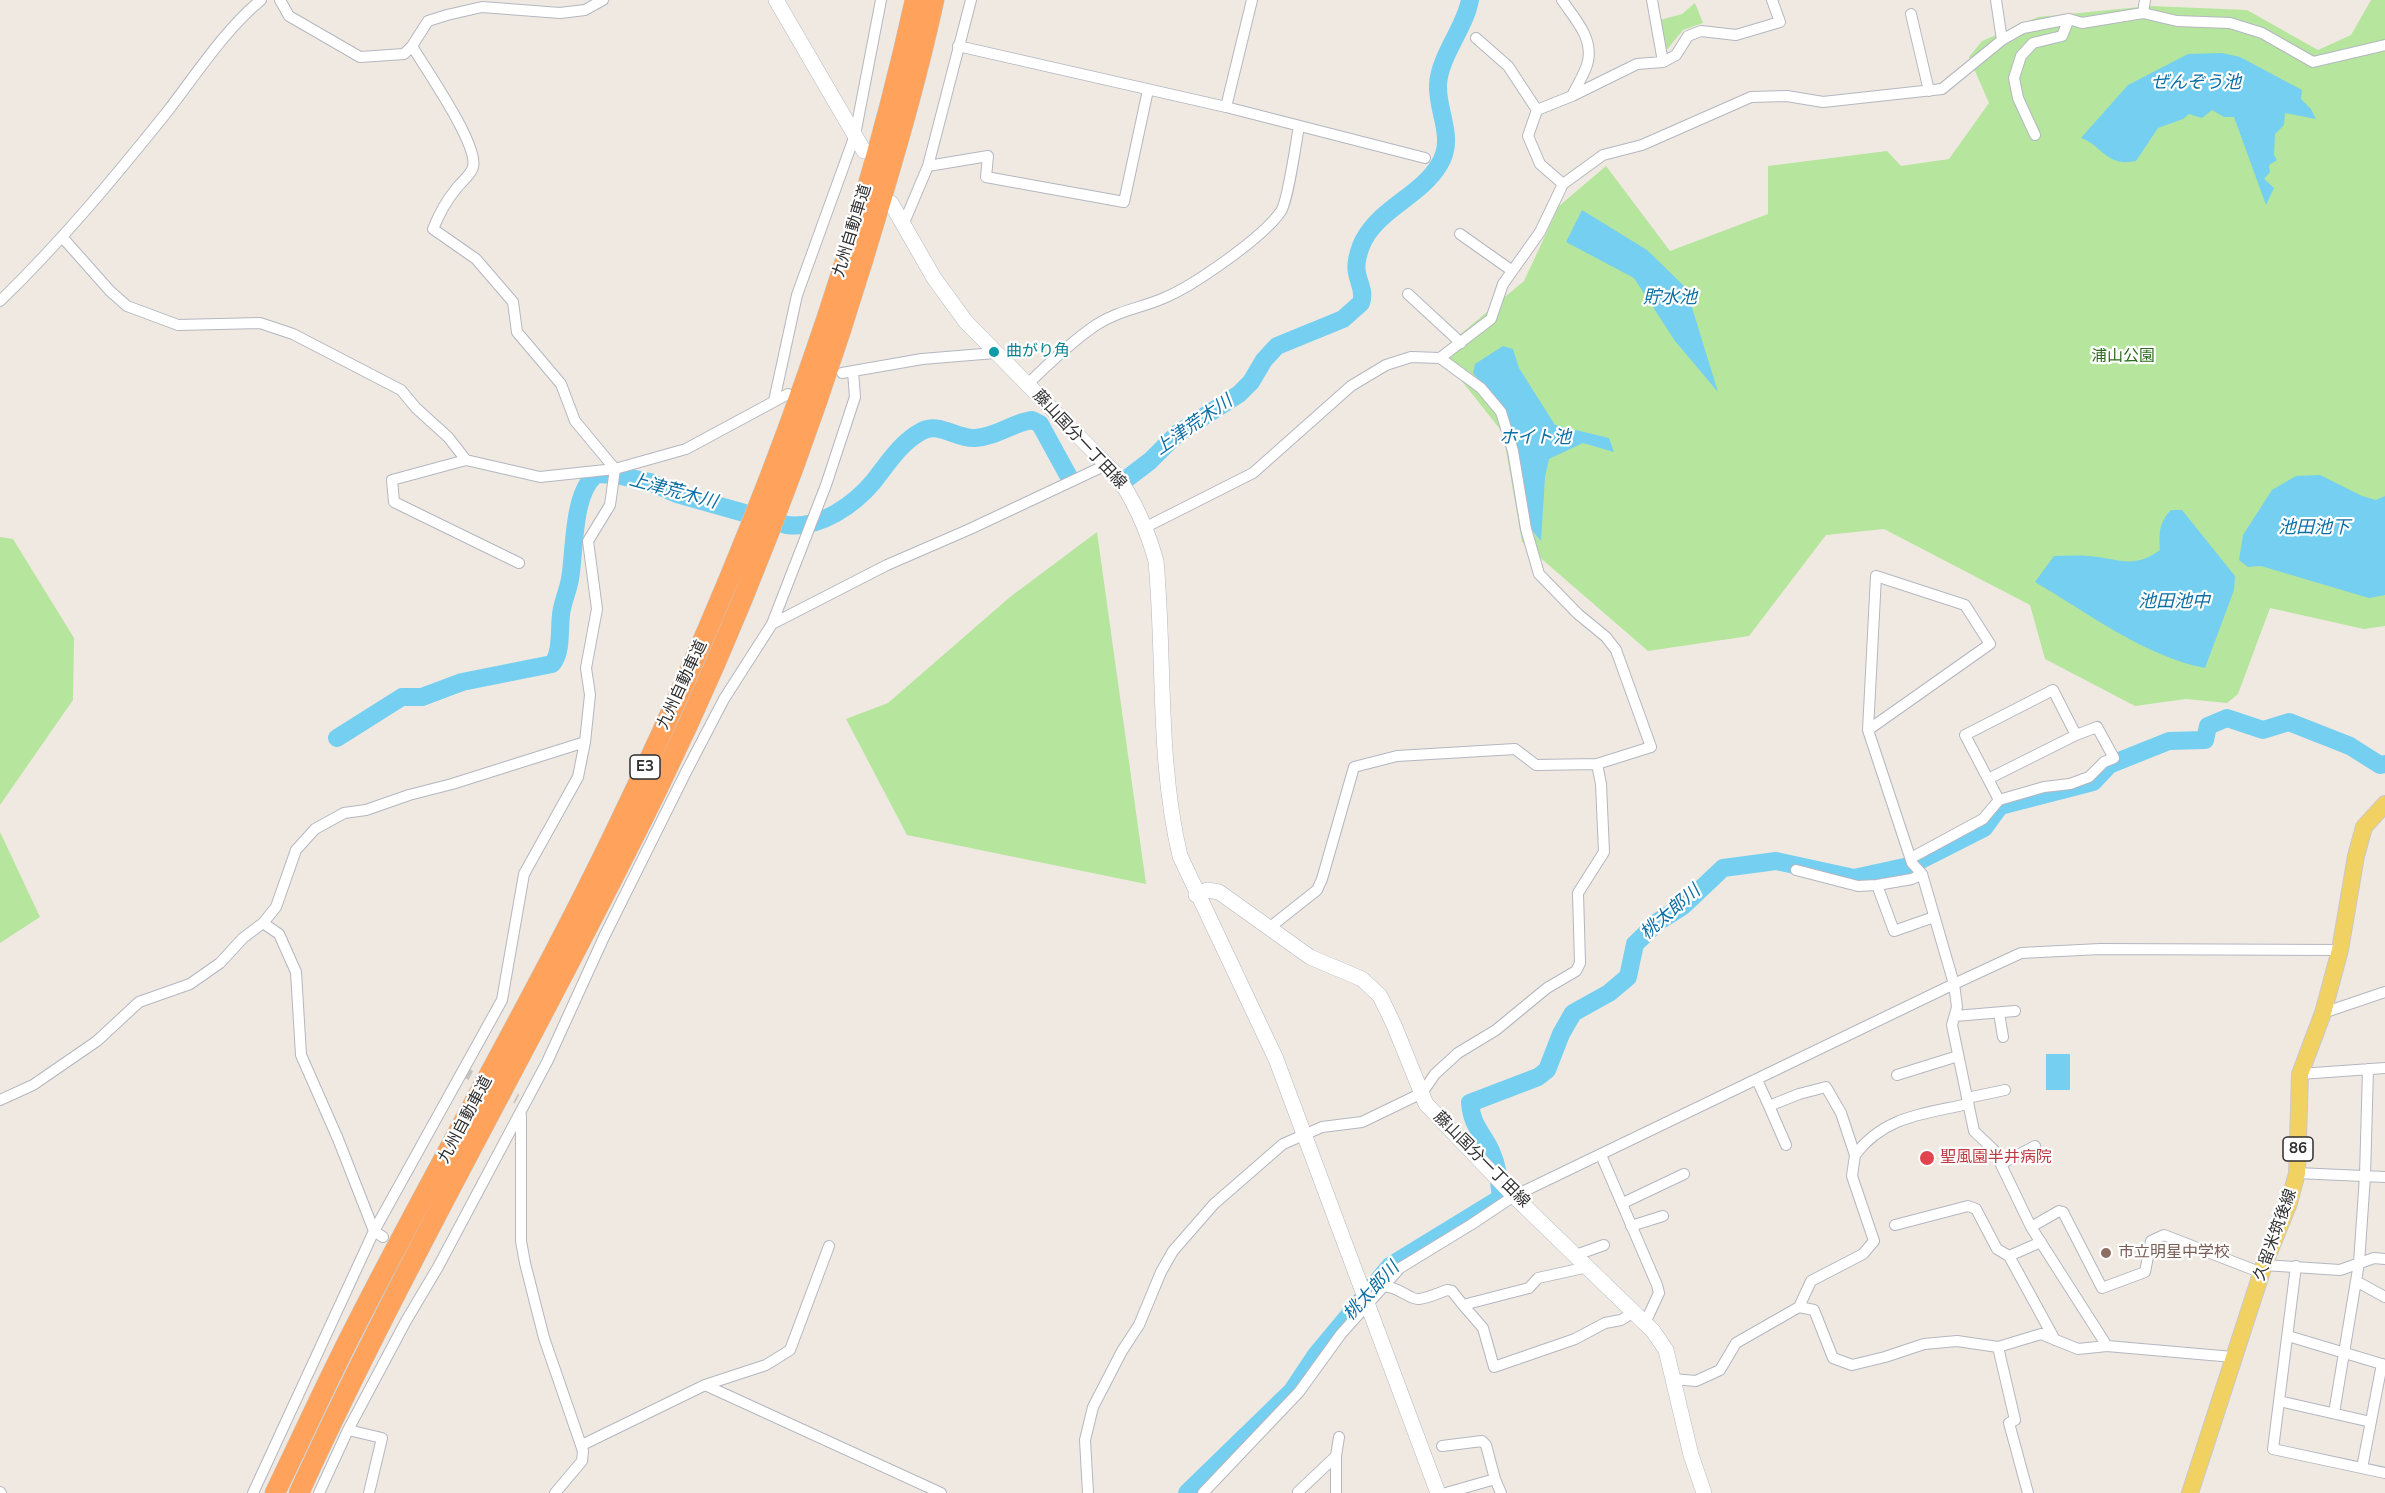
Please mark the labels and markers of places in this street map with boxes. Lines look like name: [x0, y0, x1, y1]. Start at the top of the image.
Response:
place label: 曲がり角: [1006, 342, 1070, 362]
marker: 曲がり角: [987, 345, 1001, 359]
place label: 聖風園半井病院: [1940, 1148, 2052, 1168]
marker: 聖風園半井病院: [1918, 1149, 1936, 1167]
place label: 市立明星中学校: [2118, 1243, 2230, 1263]
marker: 市立明星中学校: [2099, 1246, 2113, 1260]

